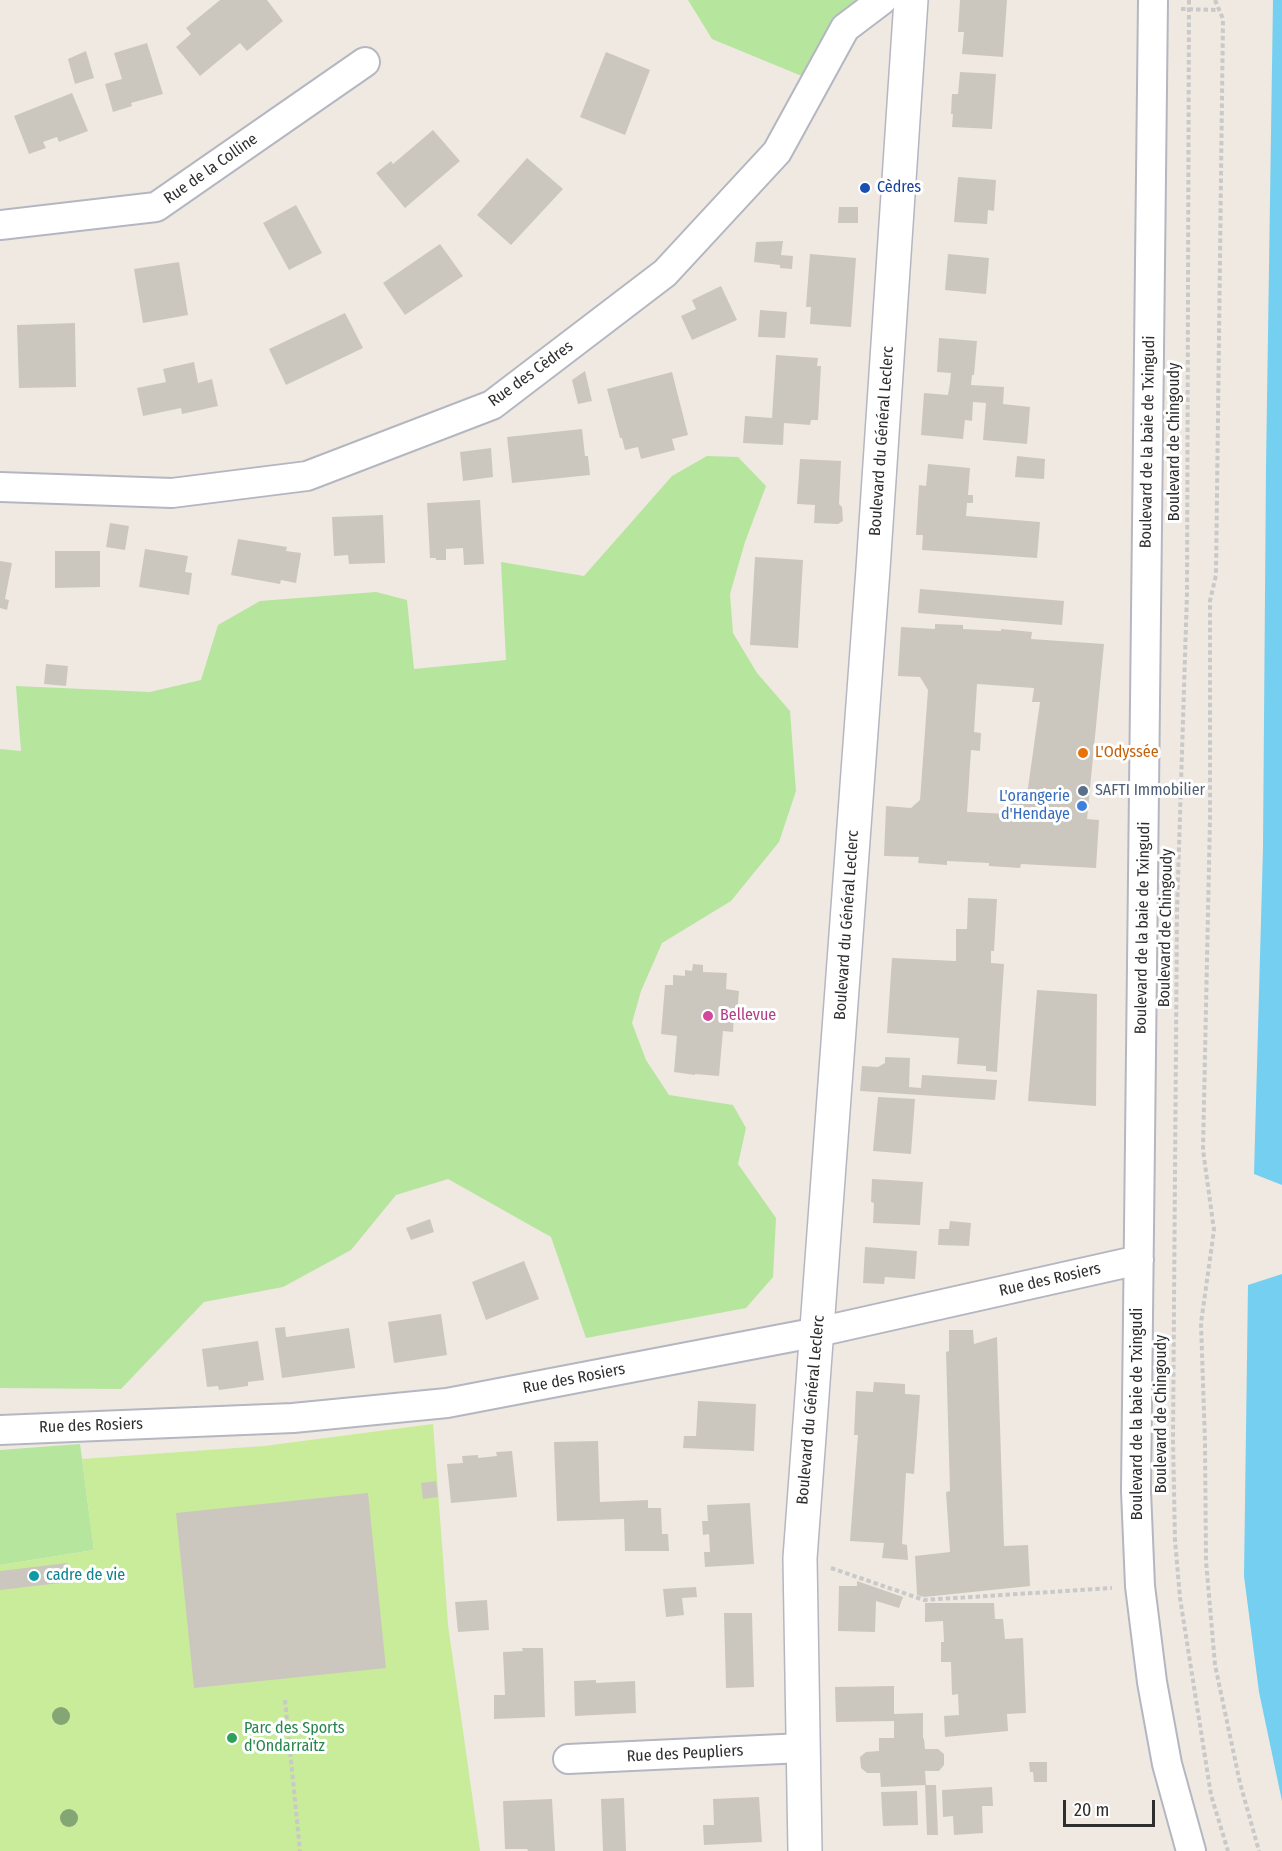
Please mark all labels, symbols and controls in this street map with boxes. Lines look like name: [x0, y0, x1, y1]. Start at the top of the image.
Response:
street label: Rue de la Colline: [161, 130, 261, 208]
place label: Cèdres: [877, 178, 921, 198]
marker: Cèdres: [858, 181, 872, 195]
street label: Boulevard de la baie de Txingudi: [1137, 336, 1159, 548]
street label: Rue des Cèdres: [485, 337, 577, 411]
street label: Boulevard du Général Leclerc: [866, 346, 898, 536]
street label: Boulevard de Chingoudy: [1165, 363, 1185, 521]
place label: L'Odyssée: [1095, 743, 1159, 763]
marker: L'Odyssée: [1076, 746, 1090, 760]
place label: SAFTI Immobilier: [1095, 781, 1205, 801]
marker: SAFTI Immobilier: [1076, 784, 1090, 798]
place label: L'orangerie d'Hendaye: [999, 787, 1070, 825]
marker: L'orangerie d'Hendaye: [1075, 799, 1089, 813]
street label: Boulevard de la baie de Txingudi: [1132, 822, 1154, 1034]
street label: Boulevard du Général Leclerc: [831, 830, 863, 1020]
street label: Boulevard de Chingoudy: [1155, 849, 1177, 1007]
place label: Bellevue: [720, 1006, 776, 1026]
marker: Bellevue: [701, 1009, 715, 1023]
street label: Rue des Rosiers: [997, 1259, 1103, 1301]
street label: Boulevard de la baie de Txingudi: [1128, 1308, 1148, 1520]
street label: Boulevard du Général Leclerc: [793, 1314, 829, 1506]
street label: Boulevard de Chingoudy: [1152, 1335, 1172, 1493]
street label: Rue des Rosiers: [521, 1360, 627, 1398]
street label: Rue des Rosiers: [39, 1415, 143, 1437]
place label: cadre de vie: [46, 1566, 125, 1586]
marker: cadre de vie: [27, 1569, 41, 1583]
place label: Parc des Sports d'Ondarraïtz: [244, 1719, 345, 1757]
marker: Parc des Sports d'Ondarraïtz: [225, 1731, 239, 1745]
street label: Rue des Peupliers: [626, 1741, 744, 1767]
scale bar: [1066, 1788, 1158, 1826]
text: 20 m: [1074, 1799, 1109, 1821]

